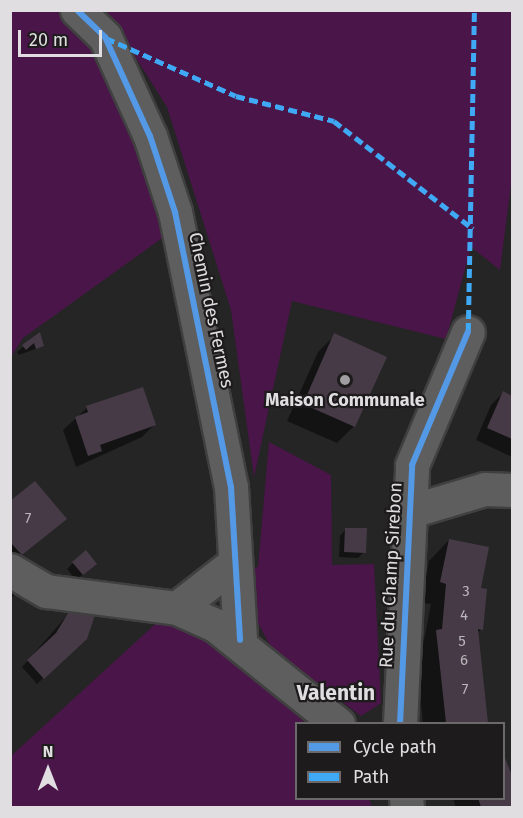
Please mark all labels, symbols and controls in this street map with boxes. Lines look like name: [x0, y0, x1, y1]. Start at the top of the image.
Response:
scale bar: [21, 18, 105, 56]
text: 20 m: [29, 29, 68, 51]
street label: Chemin des Fermes: [184, 230, 238, 390]
marker: Maison Communale: [338, 373, 352, 387]
place label: Maison Communale: [265, 389, 425, 411]
street label: Rue du Champ Sirebon: [375, 482, 407, 668]
house number: 7: [25, 510, 31, 528]
house number: 3: [462, 583, 470, 601]
house number: 4: [460, 607, 468, 625]
house number: 5: [458, 633, 466, 651]
house number: 6: [460, 652, 468, 670]
district label: Valentin: [297, 680, 375, 706]
house number: 7: [462, 681, 468, 699]
legend: [295, 722, 505, 800]
text: Cycle path: [353, 736, 437, 758]
north arrow: [18, 740, 78, 800]
text: N: [43, 742, 53, 761]
text: Path: [353, 766, 389, 788]

